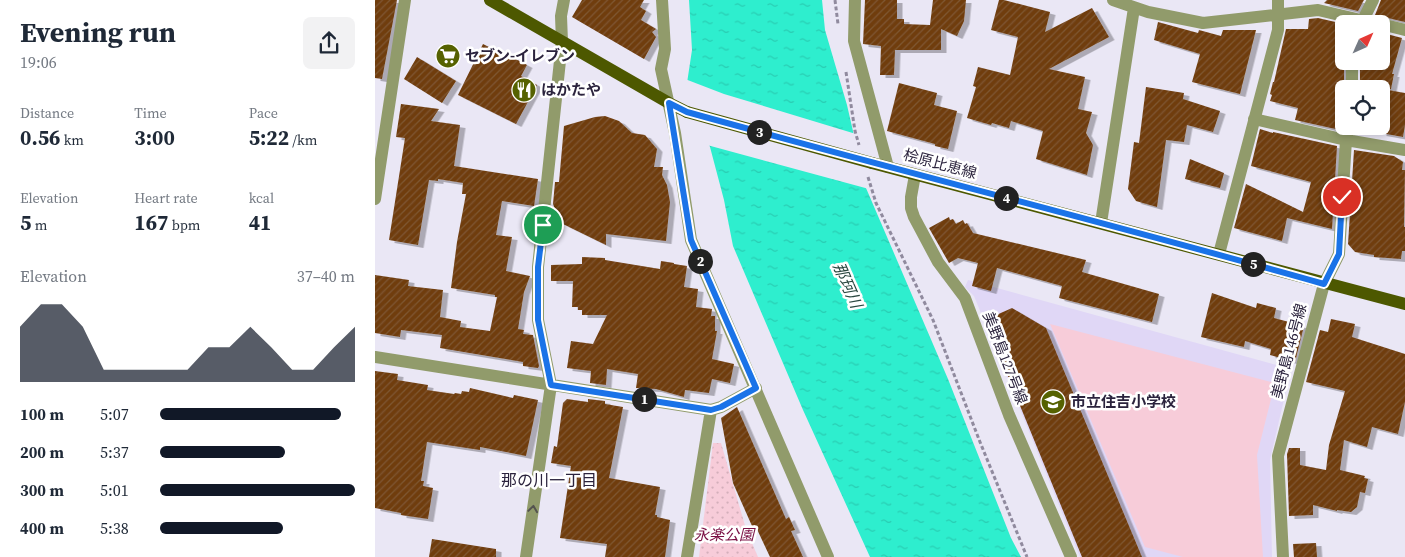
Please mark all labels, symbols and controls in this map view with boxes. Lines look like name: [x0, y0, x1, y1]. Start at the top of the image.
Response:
text: Evening run: [20, 13, 176, 51]
north arrow: [1335, 15, 1390, 70]
map controls: [1335, 15, 1390, 135]
button: share: [303, 17, 355, 69]
supermarket icon: セブン-イレブン: [435, 43, 461, 69]
place label: セブン-イレブン: [465, 45, 575, 66]
text: 19:06: [20, 51, 57, 73]
restaurant icon: はかたや: [511, 77, 537, 103]
place label: はかたや: [541, 79, 601, 100]
button: locate: [1335, 80, 1390, 135]
text: Distance: [20, 103, 74, 123]
text: Time: [134, 103, 167, 123]
text: Pace: [249, 103, 278, 123]
pin: 3: [747, 120, 771, 144]
text: 3: [756, 122, 763, 142]
text: 0.56: [20, 123, 60, 152]
text: 3:00: [134, 123, 175, 152]
text: 5:22: [249, 123, 289, 152]
text: km: [60, 130, 84, 150]
text: /km: [289, 130, 317, 150]
street label: 桧原比恵線: [901, 144, 979, 183]
pin: [1321, 176, 1363, 218]
icon: check: [1328, 183, 1356, 211]
pin: 4: [993, 186, 1019, 210]
text: Elevation: [20, 188, 78, 208]
text: Heart rate: [134, 188, 198, 208]
text: kcal: [249, 188, 274, 208]
text: 4: [1003, 188, 1010, 208]
pin: [522, 204, 564, 246]
text: 5: [20, 208, 31, 237]
text: 167: [134, 208, 168, 237]
text: 41: [249, 208, 271, 237]
icon: arrive: [529, 211, 557, 239]
text: m: [31, 215, 47, 235]
text: bpm: [168, 215, 200, 235]
pin: 2: [687, 248, 713, 274]
text: 2: [697, 251, 704, 271]
pin: 5: [1241, 252, 1265, 276]
text: 5: [1250, 254, 1257, 274]
water label: 那珂川: [828, 259, 869, 313]
text: Elevation: [20, 265, 87, 287]
text: 37–40 m: [297, 265, 355, 287]
street label: 美野島146号線: [1266, 301, 1311, 401]
street label: 美野島127号線: [978, 309, 1033, 407]
pin: 1: [631, 386, 657, 412]
text: 1: [641, 389, 648, 409]
school or university icon: 市立住吉小学校: [1040, 389, 1066, 415]
place label: 市立住吉小学校: [1071, 391, 1176, 412]
text: 100 m: [20, 403, 64, 425]
text: 5:07: [100, 403, 129, 425]
text: 200 m: [20, 441, 64, 463]
text: 5:37: [100, 441, 129, 463]
district label: 那の川一丁目: [501, 469, 597, 491]
text: 300 m: [20, 479, 64, 501]
text: 5:01: [100, 479, 129, 501]
one-way arrow: [527, 504, 537, 513]
text: 400 m: [20, 517, 64, 539]
text: 5:38: [100, 517, 129, 539]
park label: 永楽公園: [694, 524, 756, 545]

